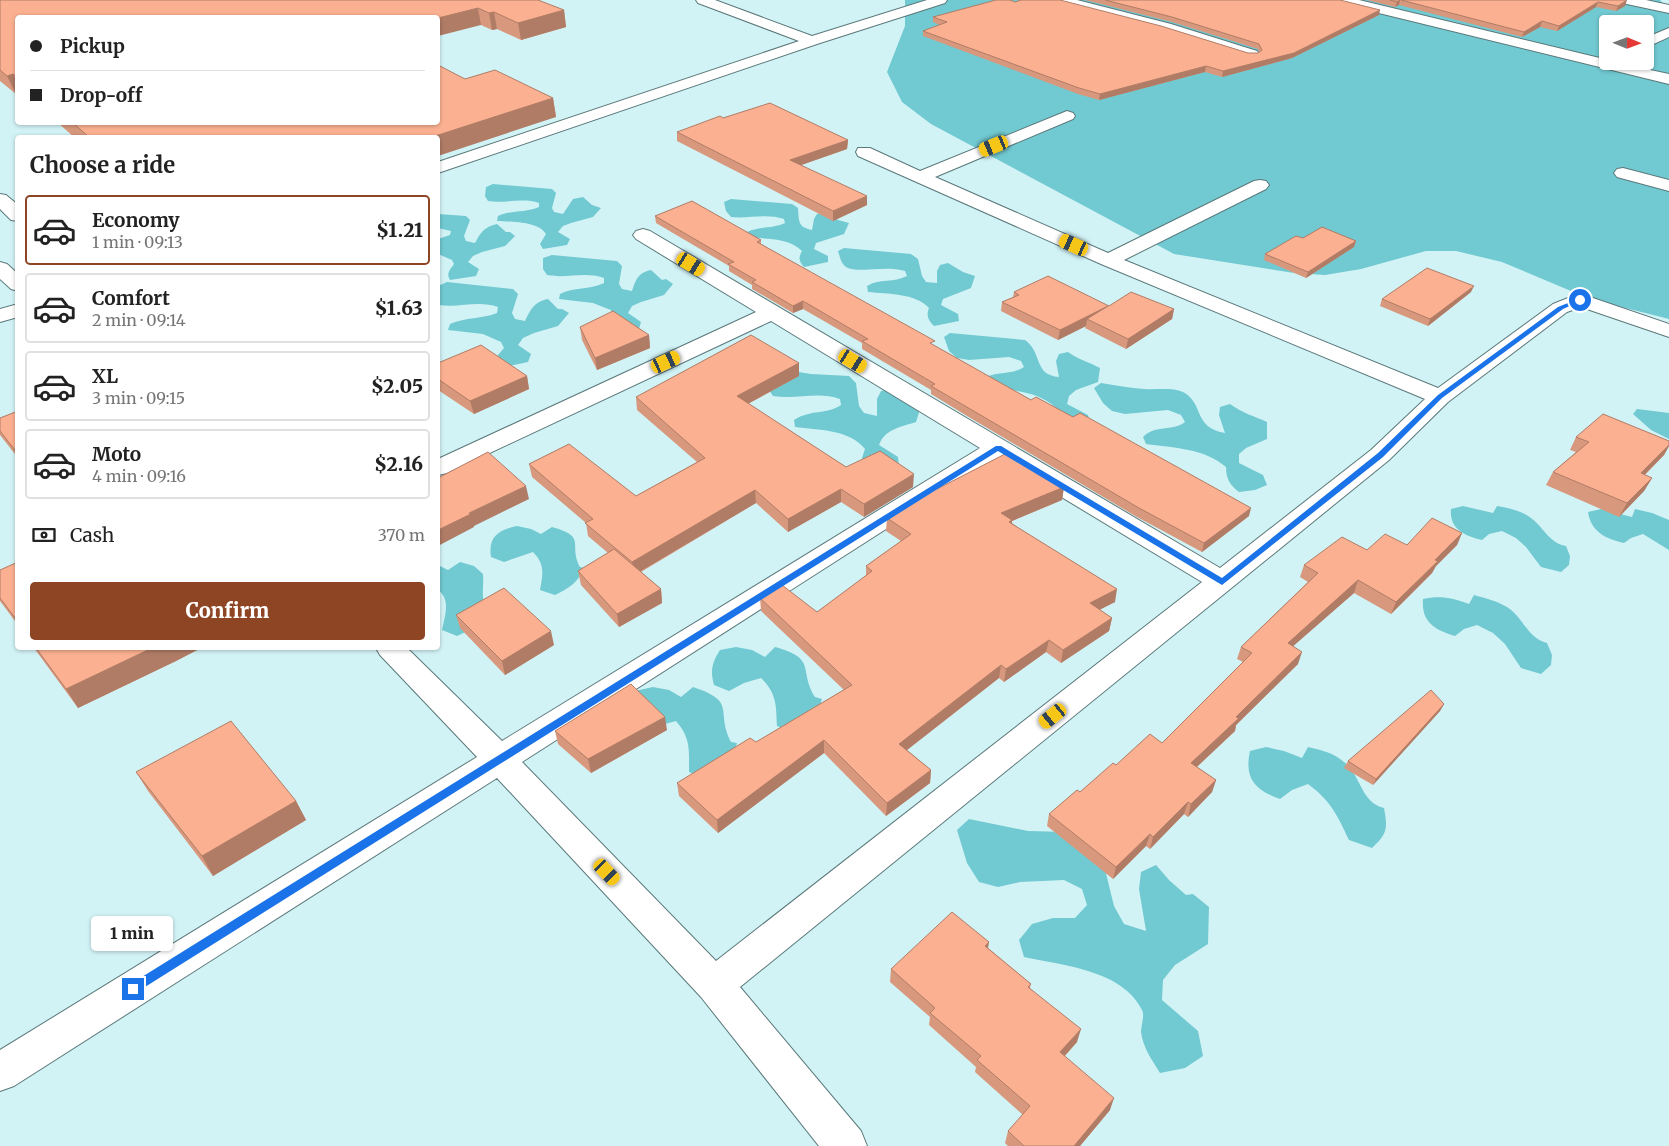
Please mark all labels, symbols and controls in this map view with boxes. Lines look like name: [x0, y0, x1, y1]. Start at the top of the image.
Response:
north arrow: [1599, 15, 1654, 70]
map controls: [1599, 15, 1654, 70]
text: Pickup: [60, 34, 125, 58]
text: Drop-off: [60, 83, 142, 107]
car: [977, 133, 1010, 159]
text: Choose a ride: [30, 151, 175, 179]
icon: car: [32, 208, 77, 253]
text: Economy: [92, 208, 180, 232]
text: $1.21: [376, 218, 423, 242]
text: 1 min · 09:13: [92, 232, 183, 252]
car: [1057, 232, 1090, 258]
car: [674, 250, 707, 278]
icon: car: [32, 286, 77, 331]
text: Comfort: [92, 286, 170, 310]
route start: [1569, 289, 1591, 311]
text: $1.63: [375, 296, 423, 320]
text: 2 min · 09:14: [92, 310, 186, 330]
car: [836, 347, 869, 375]
car: [649, 349, 682, 375]
icon: car: [32, 364, 77, 409]
text: XL: [92, 364, 118, 388]
text: $2.05: [371, 374, 423, 398]
text: 3 min · 09:15: [92, 388, 185, 408]
icon: car: [32, 442, 77, 487]
text: Moto: [92, 442, 141, 466]
text: $2.16: [374, 452, 423, 476]
text: 4 min · 09:16: [92, 466, 186, 486]
icon: cash: [30, 521, 58, 549]
text: Cash: [70, 523, 114, 547]
text: 370 m: [378, 525, 425, 545]
button: Confirm: [30, 582, 425, 640]
car: [1036, 701, 1069, 731]
car: [591, 856, 622, 888]
callout: 1 min: [92, 916, 174, 952]
text: 1 min: [110, 923, 154, 943]
route end: [122, 978, 144, 1000]

